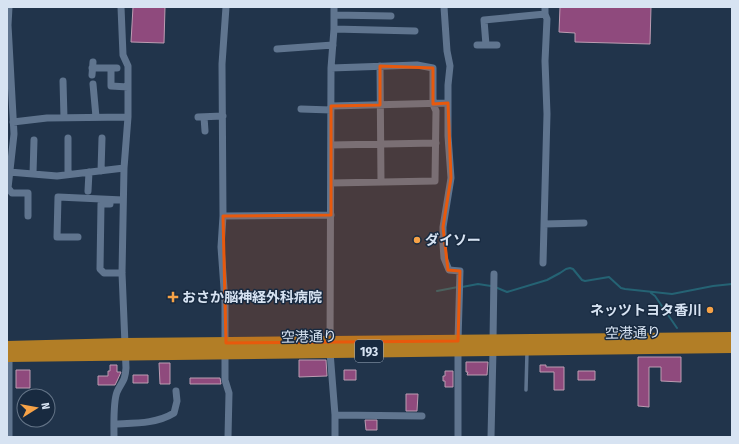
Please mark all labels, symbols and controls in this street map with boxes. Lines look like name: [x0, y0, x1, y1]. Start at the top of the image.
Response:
place label: ダイソー: [425, 232, 481, 249]
marker: ダイソー: [412, 235, 422, 245]
place label: おさか脳神経外科病院: [182, 289, 322, 306]
marker: おさか脳神経外科病院: [167, 291, 179, 303]
place label: ネッツトヨタ香川: [590, 302, 702, 319]
marker: ネッツトヨタ香川: [705, 305, 715, 315]
street label: 空港通り: [605, 324, 661, 342]
street label: 空港通り: [281, 328, 337, 346]
road number: 193: [355, 340, 383, 362]
north arrow: [16, 388, 56, 428]
text: N: [38, 402, 52, 411]

